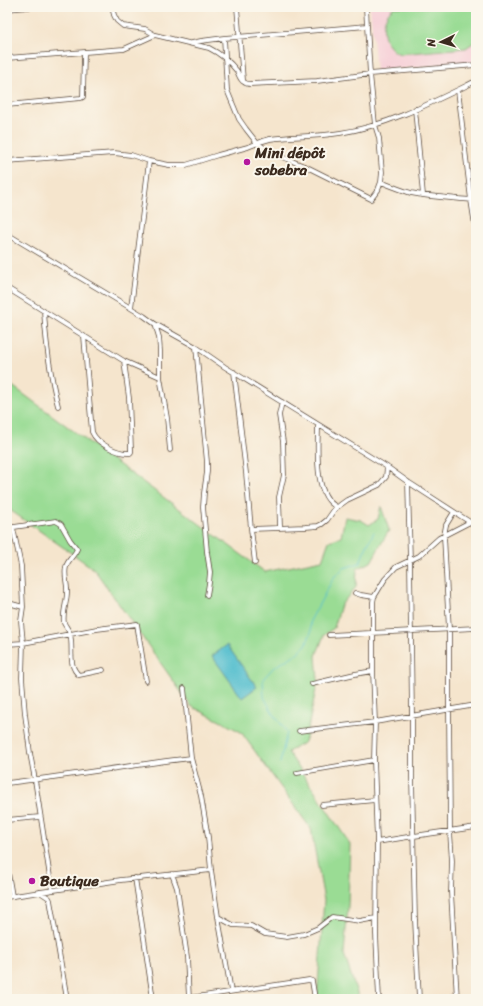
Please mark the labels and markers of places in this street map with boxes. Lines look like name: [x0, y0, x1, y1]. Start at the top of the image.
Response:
place label: Mini dépôt sobebra: [254, 140, 326, 183]
marker: Mini dépôt sobebra: [242, 157, 252, 167]
place label: Boutique: [40, 868, 99, 894]
marker: Boutique: [27, 876, 37, 886]

